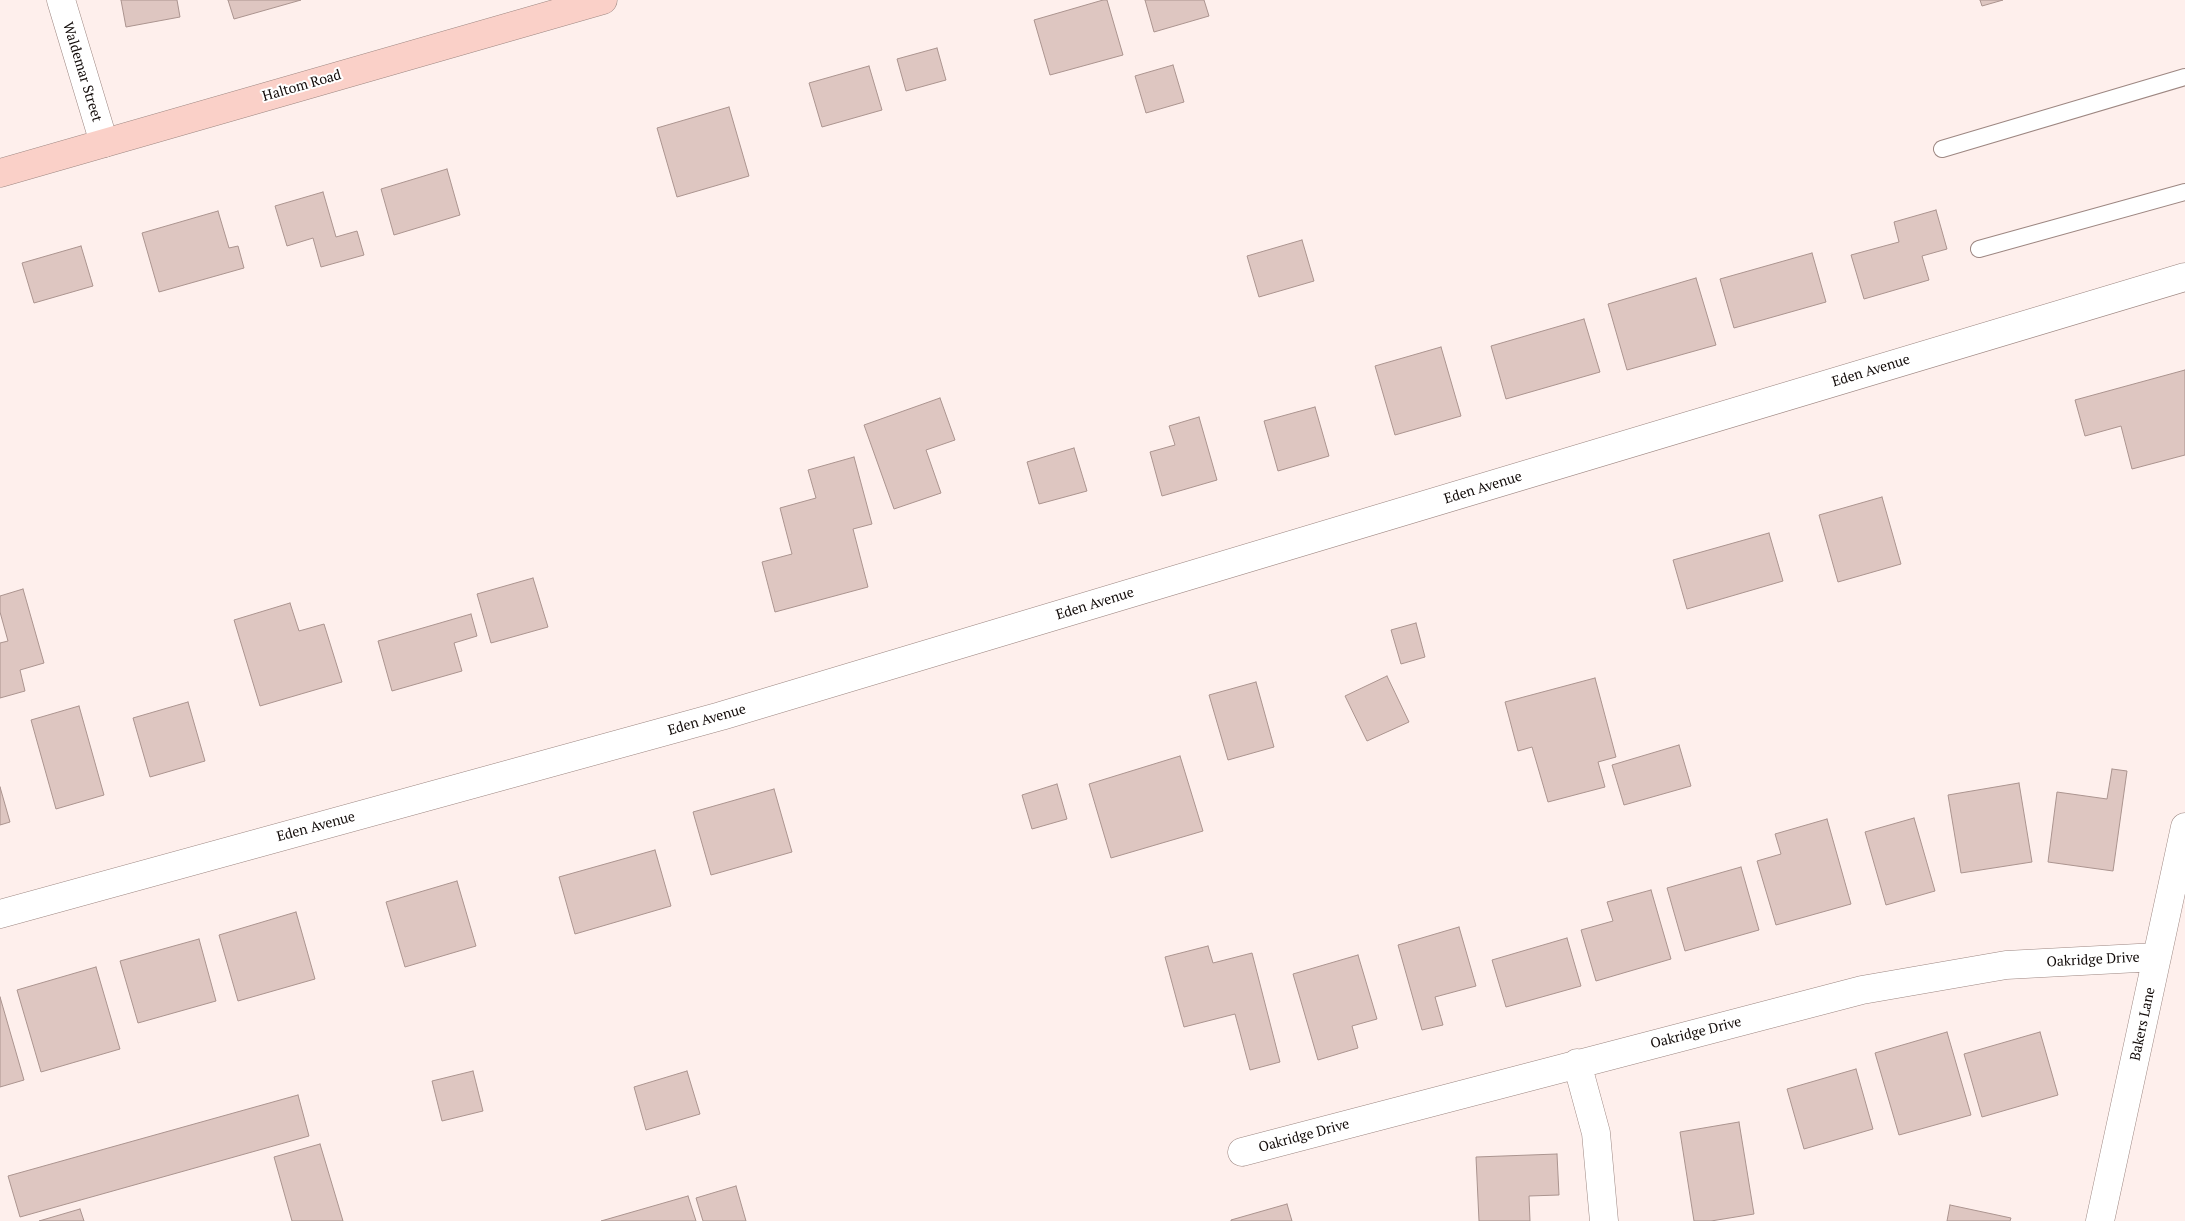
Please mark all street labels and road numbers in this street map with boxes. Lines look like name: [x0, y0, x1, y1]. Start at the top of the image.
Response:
street label: Waldemar Street: [59, 20, 105, 124]
street label: Haltom Road: [261, 67, 343, 105]
street label: Eden Avenue: [1830, 351, 1912, 391]
street label: Eden Avenue: [1442, 468, 1524, 508]
street label: Eden Avenue: [1054, 584, 1136, 624]
street label: Eden Avenue: [666, 701, 748, 739]
street label: Eden Avenue: [275, 808, 357, 846]
street label: Oakridge Drive: [2046, 949, 2140, 971]
street label: Bakers Lane: [2127, 986, 2159, 1062]
street label: Oakridge Drive: [1649, 1014, 1743, 1052]
street label: Oakridge Drive: [1257, 1116, 1351, 1156]

